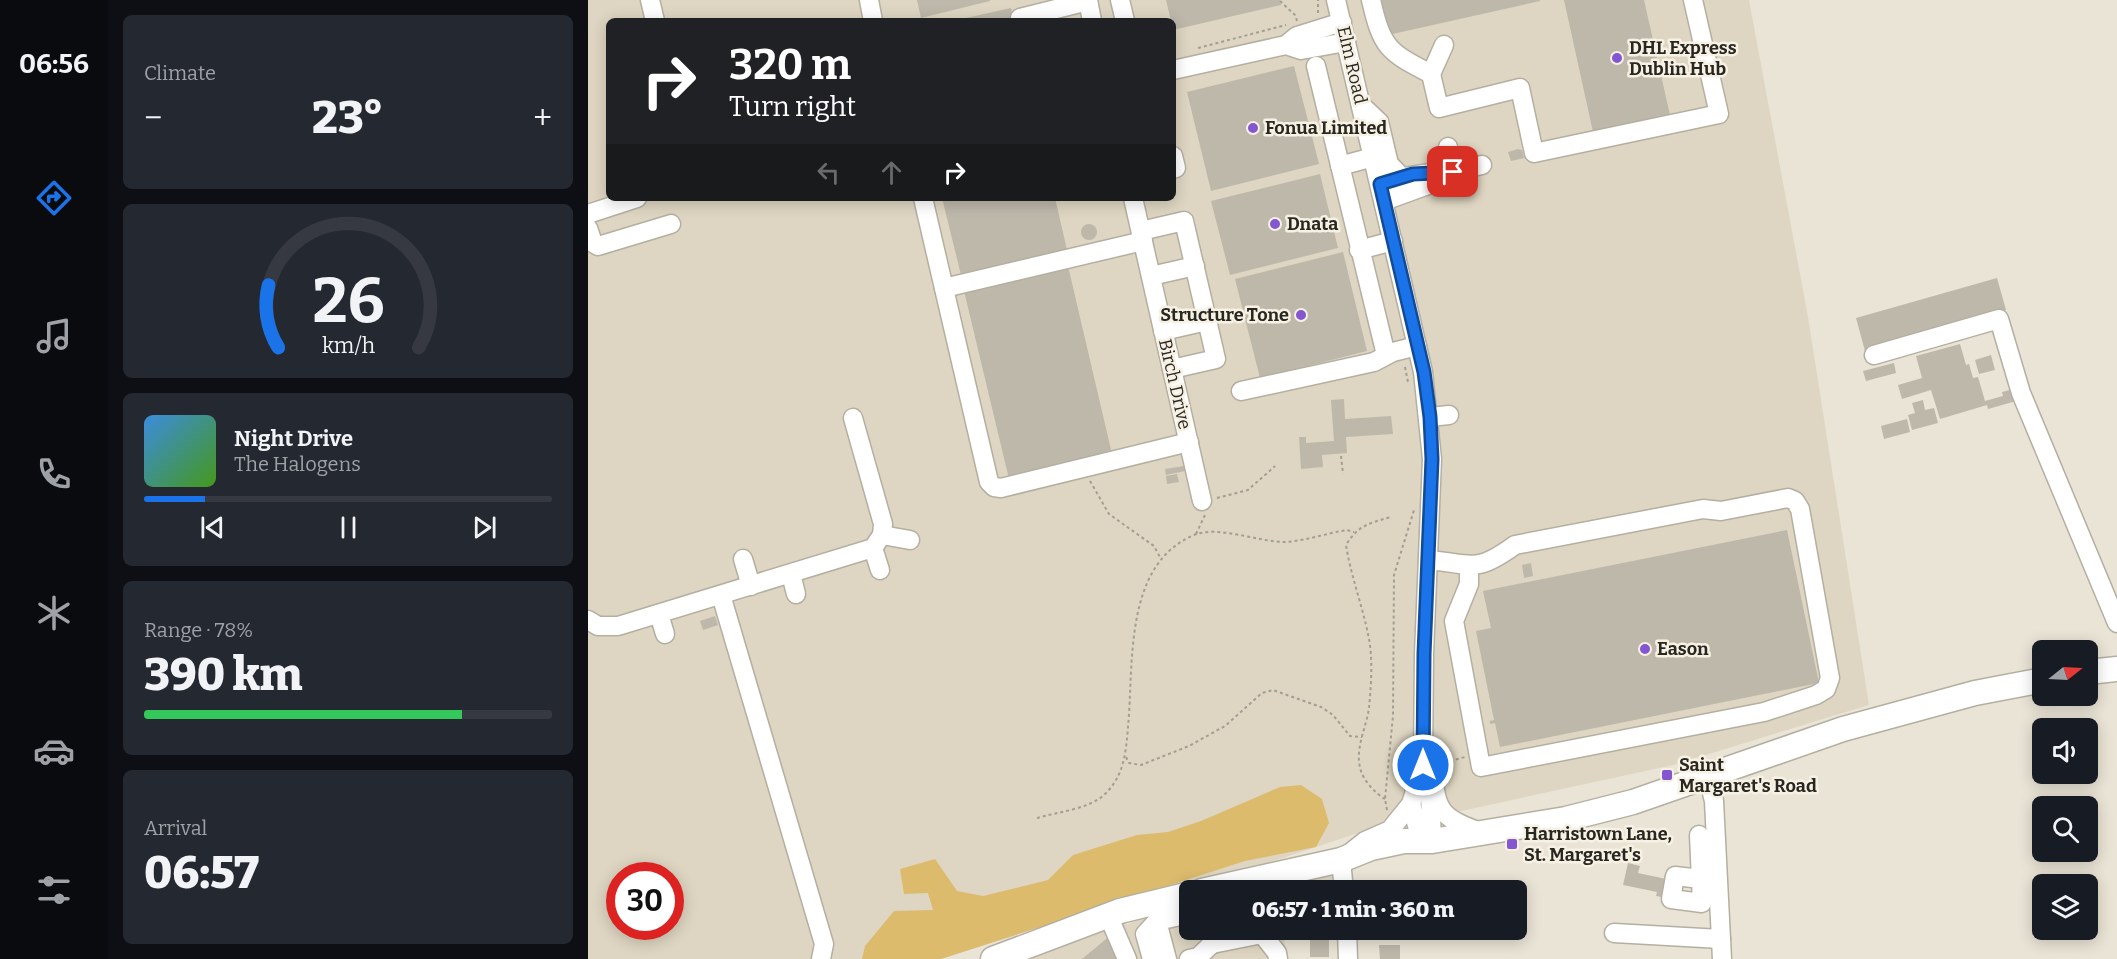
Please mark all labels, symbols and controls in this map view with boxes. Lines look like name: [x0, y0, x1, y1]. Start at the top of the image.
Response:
street label: Elm Road: [1332, 24, 1372, 106]
place label: DHL Express Dublin Hub: [1629, 37, 1737, 80]
text: 320 m: [729, 40, 851, 90]
icon: right: [630, 42, 708, 120]
text: 06:56: [19, 48, 89, 80]
marker: DHL Express Dublin Hub: [1610, 51, 1624, 65]
text: Climate: [144, 61, 216, 85]
text: 23°: [312, 91, 383, 145]
text: Turn right: [729, 91, 856, 123]
text: −: [144, 98, 162, 138]
text: +: [533, 98, 552, 138]
place label: Fonua Limited: [1265, 117, 1387, 139]
marker: Fonua Limited: [1246, 121, 1260, 135]
pin: [1427, 146, 1478, 197]
icon: arrive: [1436, 155, 1469, 188]
icon: left: [812, 156, 845, 189]
icon: ahead: [875, 156, 908, 189]
icon: right: [938, 156, 971, 189]
icon: directions: [33, 177, 75, 219]
place label: Dnata: [1287, 213, 1338, 235]
marker: Dnata: [1268, 217, 1282, 231]
text: 26: [312, 264, 384, 339]
place label: Structure Tone: [1160, 304, 1289, 326]
marker: Structure Tone: [1294, 308, 1308, 322]
icon: music: [33, 315, 75, 357]
text: km/h: [321, 333, 375, 359]
street label: Birch Drive: [1154, 337, 1196, 431]
text: Night Drive: [234, 425, 353, 452]
text: The Halogens: [234, 452, 361, 476]
icon: phone: [33, 453, 75, 495]
icon: previous: [196, 511, 229, 544]
icon: pause: [332, 511, 365, 544]
icon: next: [468, 511, 501, 544]
icon: climate: [33, 592, 75, 634]
text: Range · 78%: [144, 618, 253, 642]
place label: Eason: [1657, 638, 1709, 660]
north arrow: [2032, 640, 2098, 706]
map controls: [2032, 640, 2098, 940]
marker: Eason: [1638, 642, 1652, 656]
text: 390 km: [144, 648, 303, 702]
button: sound: [2032, 718, 2098, 784]
icon: car: [33, 730, 75, 772]
position arrow: [1391, 733, 1455, 797]
place label: Saint Margaret's Road: [1679, 754, 1817, 797]
marker: Saint Margaret's Road: [1660, 768, 1674, 782]
button: search: [2032, 796, 2098, 862]
text: Arrival: [144, 816, 207, 840]
place label: Harristown Lane, St. Margaret's: [1524, 823, 1672, 866]
marker: Harristown Lane, St. Margaret's: [1505, 837, 1519, 851]
text: 06:57: [144, 846, 259, 900]
speed limit sign: 30: [606, 862, 684, 940]
icon: filters: [33, 869, 75, 911]
button: layers: [2032, 874, 2098, 940]
text: 06:57 · 1 min · 360 m: [1252, 896, 1454, 923]

